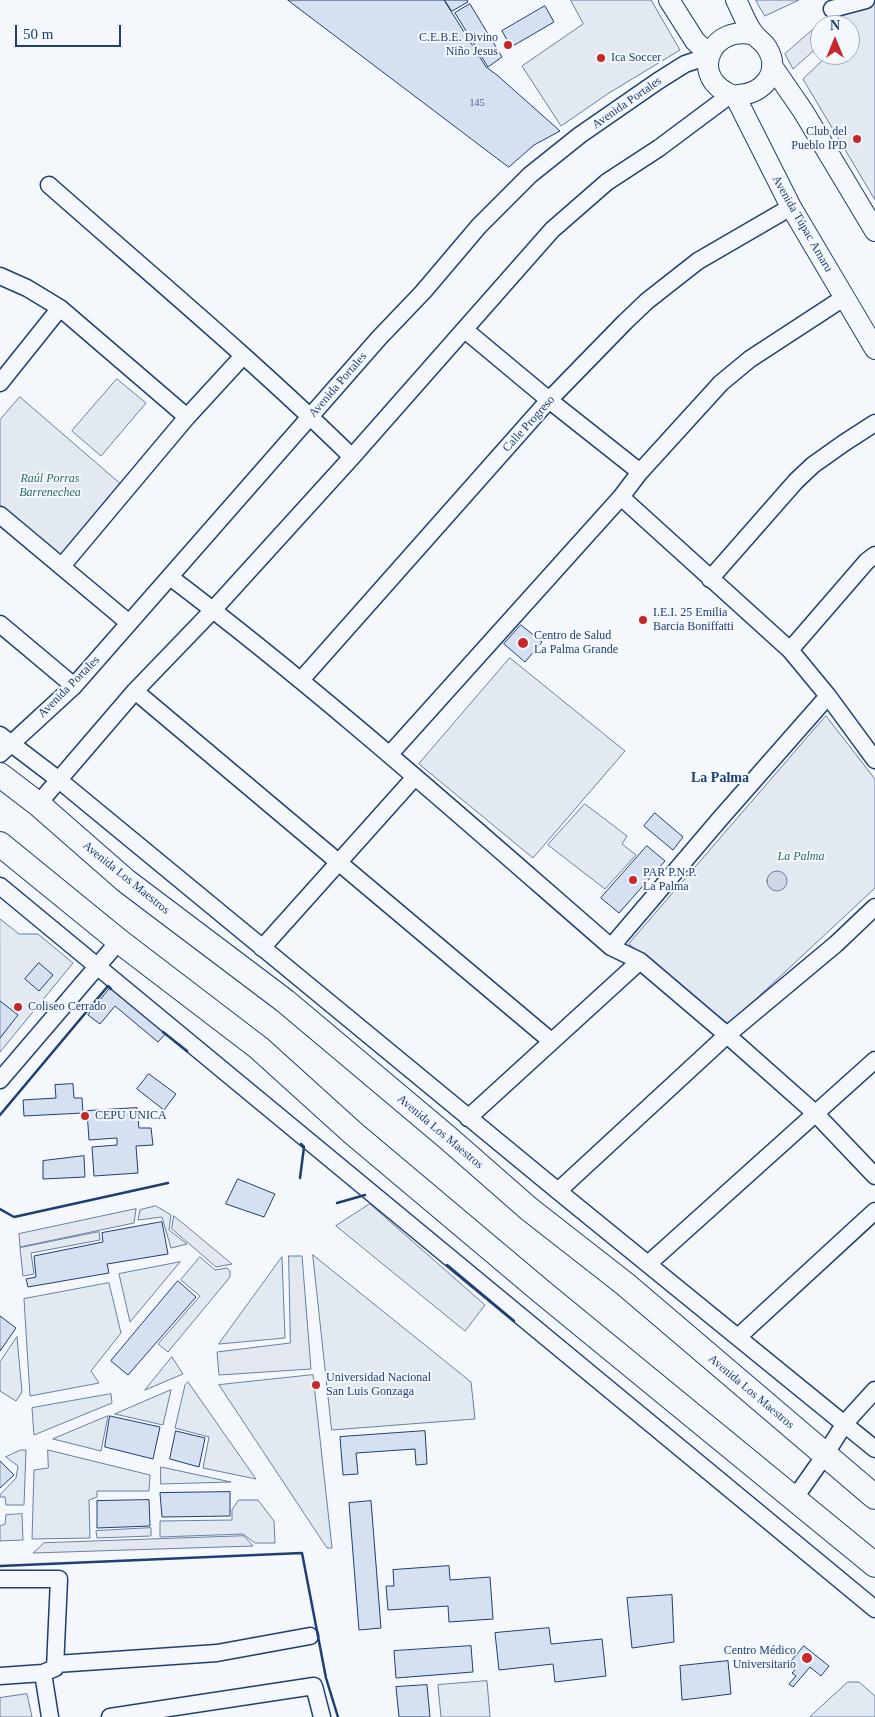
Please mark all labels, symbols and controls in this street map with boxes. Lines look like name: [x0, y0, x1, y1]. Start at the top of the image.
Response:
scale bar: [18, 15, 124, 47]
north arrow: [810, 15, 860, 65]
text: N: [830, 18, 840, 33]
text: 50 m: [23, 26, 53, 42]
place label: C.E.B.E. Divino Niño Jesus: [419, 31, 498, 59]
marker: C.E.B.E. Divino Niño Jesus: [502, 39, 514, 51]
place label: Ica Soccer: [611, 51, 661, 65]
marker: Ica Soccer: [595, 52, 607, 64]
street label: Avenida Portales: [590, 74, 664, 132]
house number: 145: [470, 97, 484, 109]
place label: Club del Pueblo IPD: [791, 125, 847, 153]
marker: Club del Pueblo IPD: [851, 133, 863, 145]
street label: Avenida Túpac Amaru: [768, 173, 836, 275]
street label: Avenida Portales: [306, 350, 370, 420]
street label: Calle Progreso: [500, 393, 558, 455]
park label: Raúl Porras Barrenechea: [19, 472, 81, 500]
place label: I.E.I. 25 Emilia Barcia Boniffatti: [653, 606, 734, 634]
marker: I.E.I. 25 Emilia Barcia Boniffatti: [637, 614, 649, 626]
place label: Centro de Salud La Palma Grande: [534, 629, 618, 657]
marker: Centro de Salud La Palma Grande: [516, 636, 530, 650]
street label: Avenida Portales: [35, 653, 103, 721]
district label: La Palma: [691, 770, 749, 786]
street label: Avenida Los Maestros: [80, 838, 172, 918]
park label: La Palma: [777, 850, 825, 864]
place label: PAR P.N.P. La Palma: [643, 866, 697, 894]
marker: PAR P.N.P. La Palma: [627, 874, 639, 886]
place label: Coliseo Cerrado: [28, 1000, 106, 1014]
marker: Coliseo Cerrado: [12, 1001, 24, 1013]
street label: Avenida Los Maestros: [394, 1092, 486, 1172]
place label: CEPU UNICA: [95, 1109, 167, 1123]
marker: CEPU UNICA: [79, 1110, 91, 1122]
street label: Avenida Los Maestros: [705, 1352, 797, 1432]
place label: Universidad Nacional San Luis Gonzaga: [326, 1371, 431, 1399]
marker: Universidad Nacional San Luis Gonzaga: [310, 1379, 322, 1391]
place label: Centro Médico Universitario: [724, 1644, 796, 1672]
marker: Centro Médico Universitario: [800, 1651, 814, 1665]

